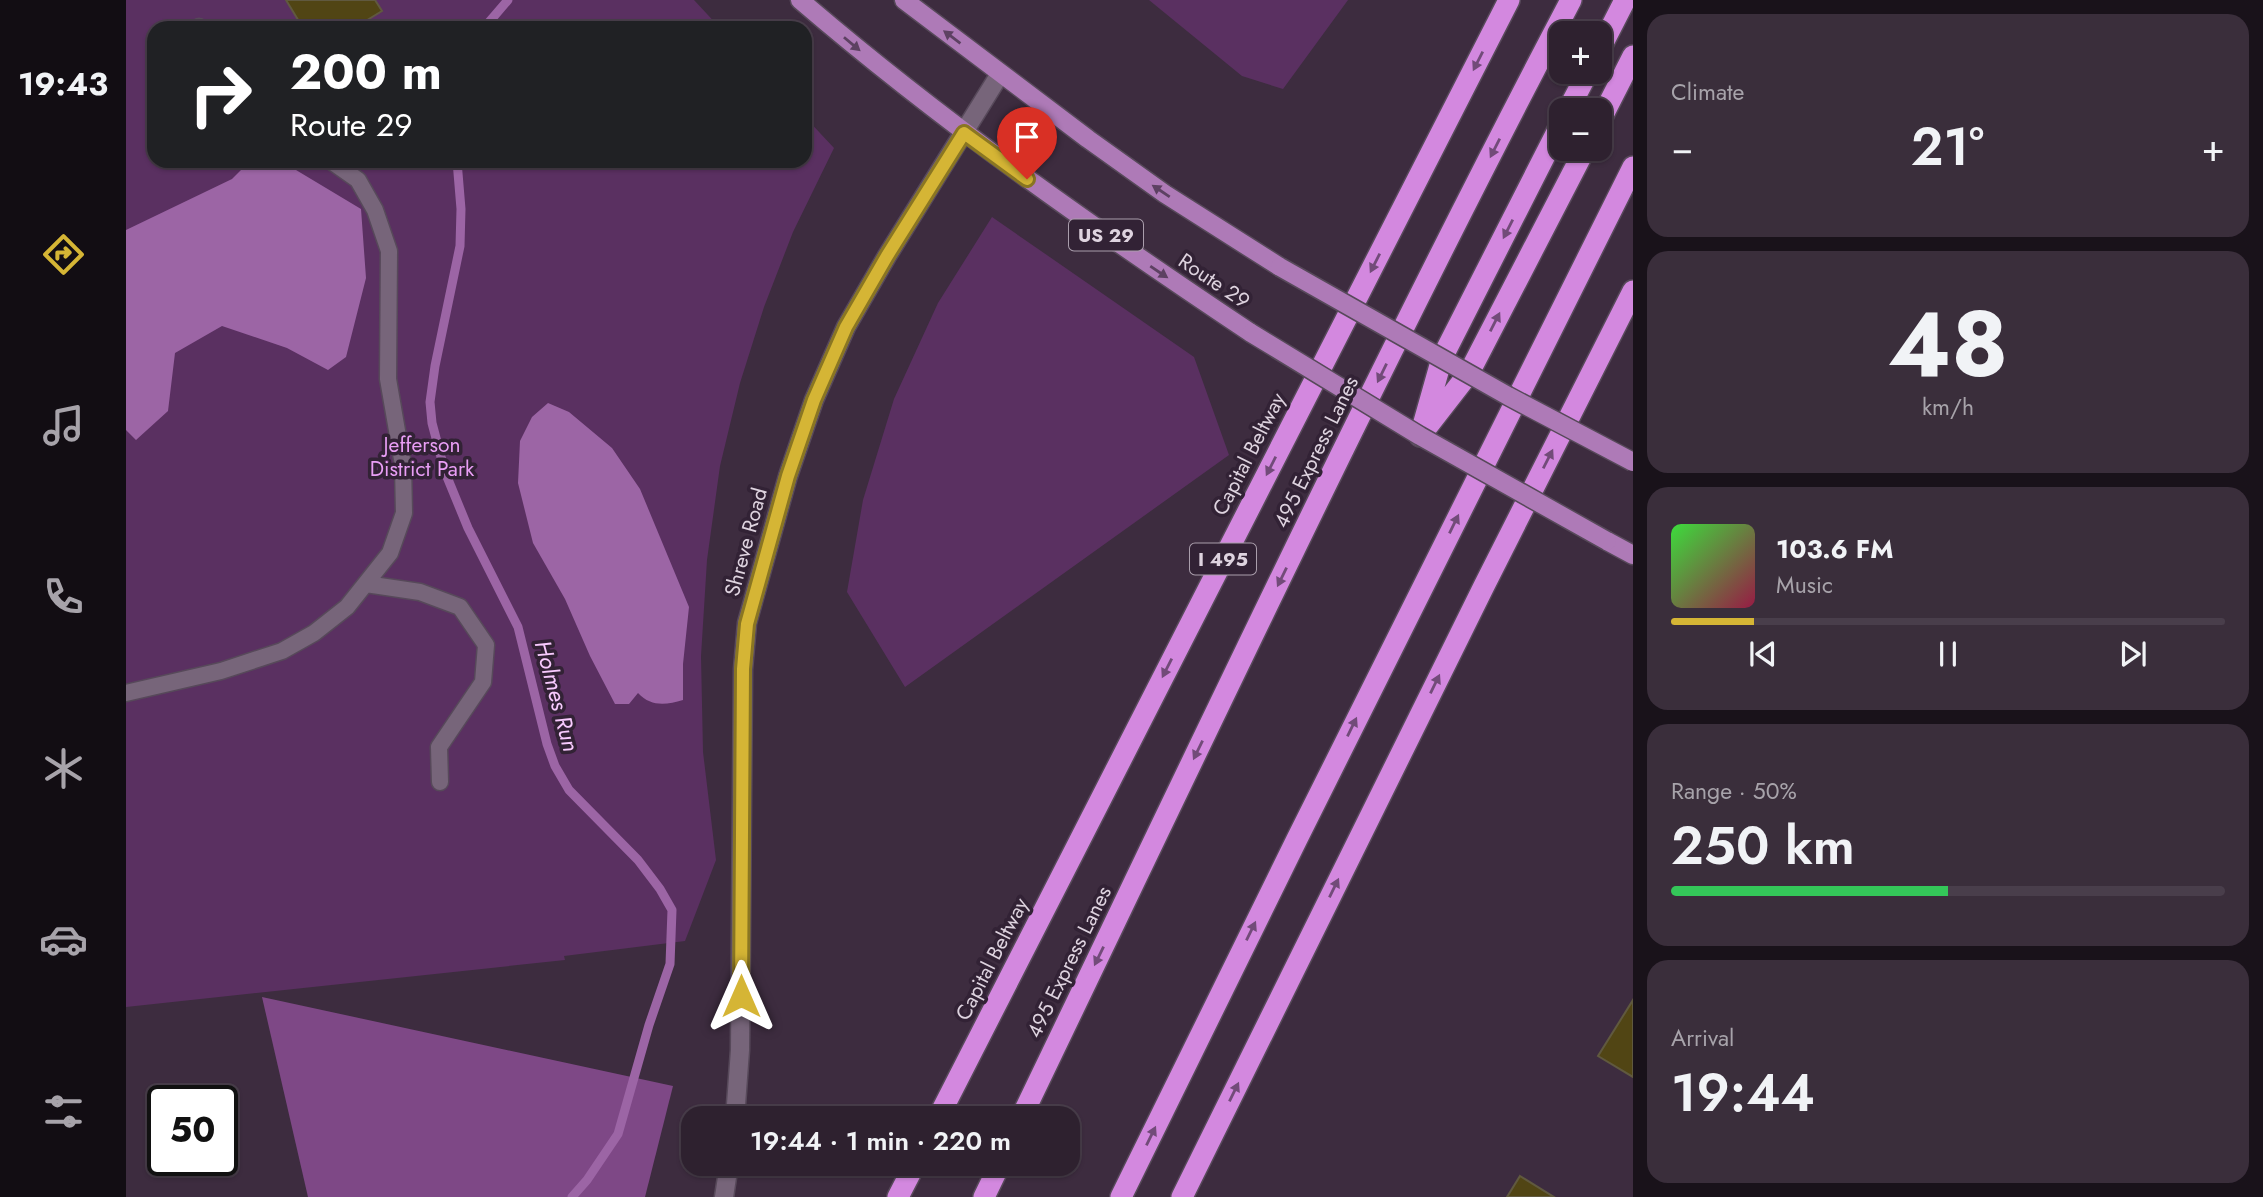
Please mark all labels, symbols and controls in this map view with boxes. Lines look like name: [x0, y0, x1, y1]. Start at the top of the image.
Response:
map controls: [1549, 21, 1612, 161]
button: +: [1549, 21, 1612, 84]
one-way arrow: [943, 30, 961, 44]
one-way arrow: [843, 36, 860, 51]
text: 200 m: [290, 37, 442, 107]
icon: right: [175, 49, 266, 140]
one-way arrow: [1473, 51, 1484, 71]
text: 19:43: [18, 61, 108, 107]
text: Climate: [1671, 75, 1744, 109]
button: −: [1549, 98, 1612, 161]
text: Route 29: [290, 102, 413, 148]
pin: [997, 107, 1057, 179]
text: 21°: [1911, 109, 1984, 185]
icon: arrive: [1008, 118, 1046, 156]
text: −: [1671, 120, 1693, 175]
text: +: [2202, 120, 2225, 175]
one-way arrow: [1490, 138, 1501, 158]
one-way arrow: [1152, 184, 1170, 198]
road number: US 29: [1069, 219, 1143, 250]
one-way arrow: [1502, 219, 1513, 239]
icon: directions: [39, 230, 88, 279]
street label: Route 29: [1172, 246, 1256, 316]
one-way arrow: [1369, 253, 1380, 273]
one-way arrow: [1150, 265, 1168, 279]
text: 48: [1888, 279, 2008, 410]
one-way arrow: [1490, 312, 1501, 332]
one-way arrow: [1376, 363, 1388, 383]
street label: 495 Express Lanes: [1266, 371, 1366, 533]
street label: Capital Beltway: [1205, 387, 1293, 521]
text: km/h: [1922, 390, 1974, 424]
icon: music: [39, 401, 88, 450]
park label: Jefferson District Park: [370, 430, 475, 484]
one-way arrow: [1543, 449, 1554, 469]
one-way arrow: [1265, 456, 1277, 476]
street label: Shreve Road: [717, 484, 775, 600]
one-way arrow: [1448, 514, 1459, 534]
text: 103.6 FM: [1776, 530, 1893, 568]
road number: I 495: [1190, 544, 1256, 574]
one-way arrow: [1276, 567, 1287, 587]
text: Music: [1776, 568, 1833, 602]
icon: phone: [39, 572, 88, 621]
icon: previous: [1744, 635, 1782, 673]
icon: pause: [1929, 635, 1967, 673]
icon: next: [2114, 635, 2152, 673]
water label: Holmes Run: [526, 637, 588, 755]
one-way arrow: [1162, 658, 1173, 678]
one-way arrow: [1430, 674, 1441, 694]
one-way arrow: [1347, 717, 1358, 737]
one-way arrow: [1192, 740, 1203, 760]
icon: climate: [39, 744, 88, 793]
text: Range · 50%: [1671, 774, 1797, 808]
text: 250 km: [1671, 808, 1855, 884]
one-way arrow: [1329, 878, 1340, 898]
street label: 495 Express Lanes: [1019, 881, 1119, 1043]
street label: Capital Beltway: [948, 892, 1036, 1026]
icon: car: [39, 915, 88, 964]
one-way arrow: [1246, 921, 1257, 941]
one-way arrow: [1094, 945, 1105, 966]
position arrow: [704, 959, 778, 1033]
text: Arrival: [1671, 1021, 1734, 1055]
text: 19:44: [1671, 1055, 1815, 1131]
one-way arrow: [1228, 1082, 1239, 1102]
speed limit sign: 50: [147, 1085, 238, 1176]
icon: filters: [39, 1087, 88, 1136]
text: 19:44 · 1 min · 220 m: [750, 1122, 1011, 1160]
one-way arrow: [1146, 1126, 1157, 1146]

